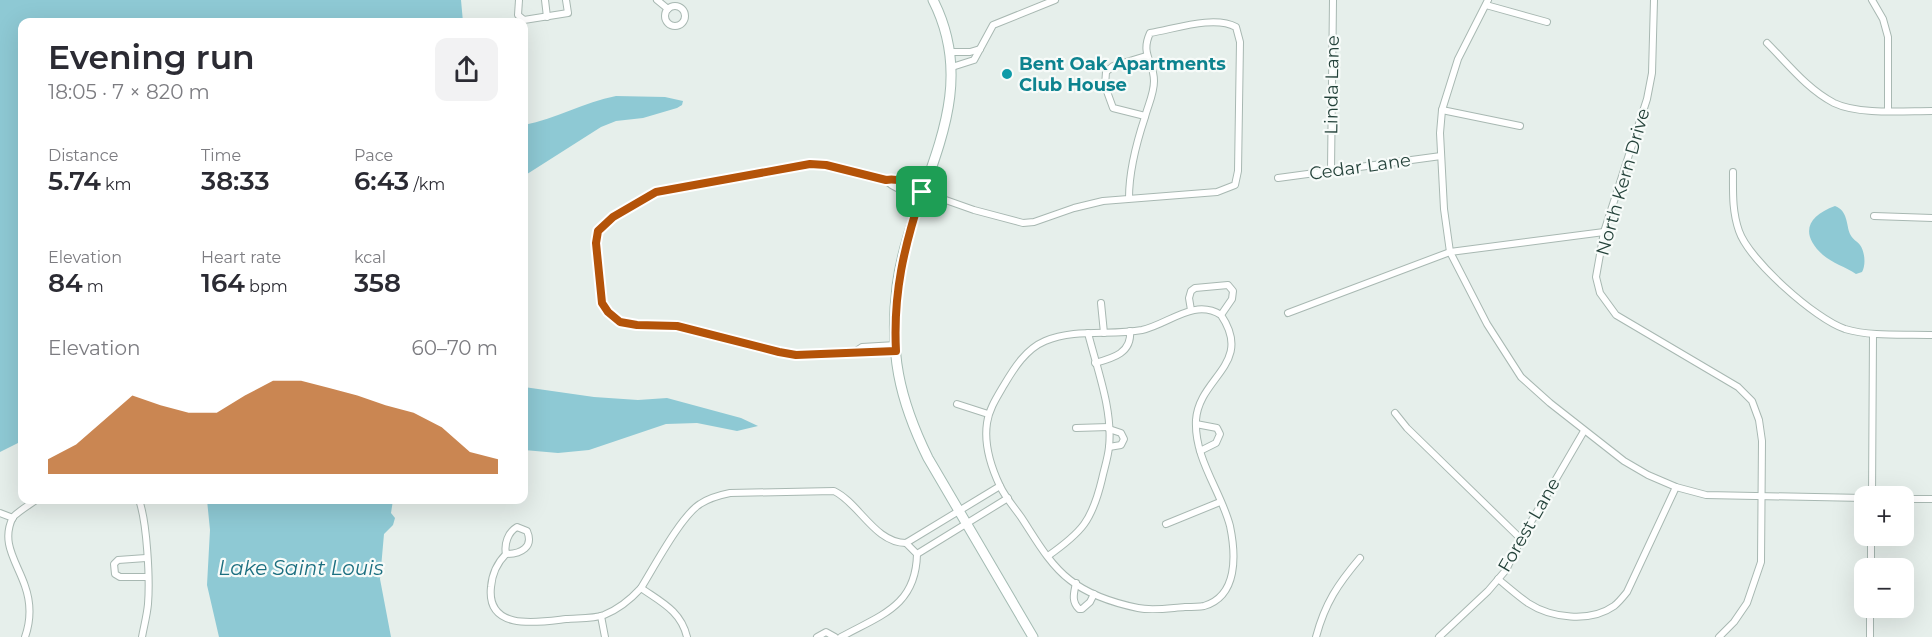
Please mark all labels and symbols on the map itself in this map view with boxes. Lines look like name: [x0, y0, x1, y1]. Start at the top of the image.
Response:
street label: Linda Lane: [1320, 35, 1344, 135]
place label: Bent Oak Apartments Club House: [1019, 53, 1226, 96]
marker: Bent Oak Apartments Club House: [1000, 67, 1014, 81]
street label: North Kern Drive: [1591, 106, 1655, 258]
street label: Cedar Lane: [1308, 149, 1412, 185]
pin: [896, 166, 947, 217]
street label: Forest Lane: [1493, 474, 1565, 576]
water label: Lake Saint Louis: [219, 556, 384, 580]

